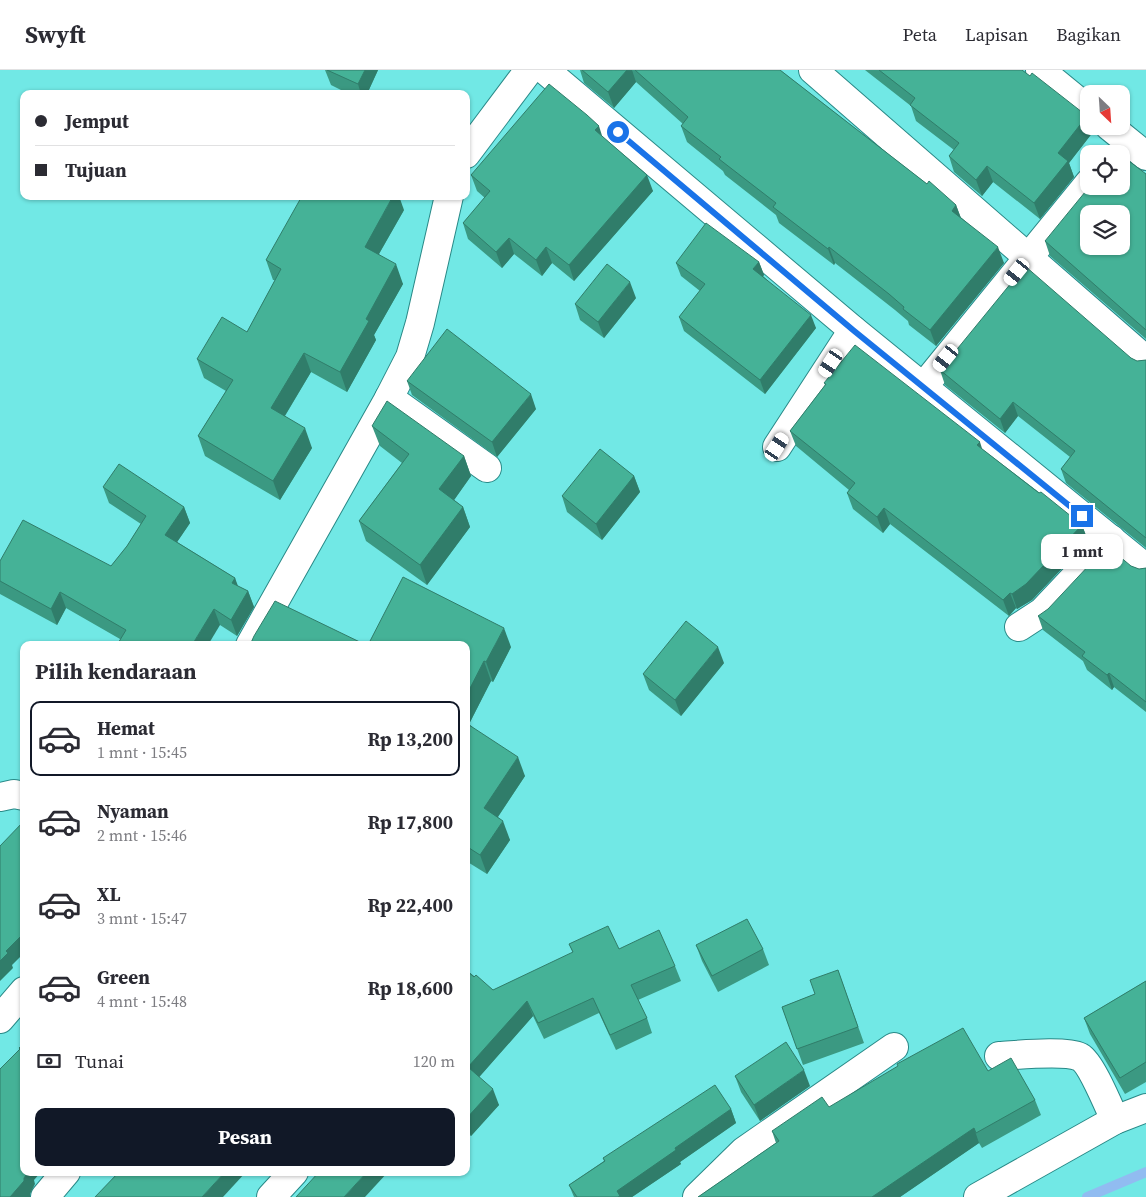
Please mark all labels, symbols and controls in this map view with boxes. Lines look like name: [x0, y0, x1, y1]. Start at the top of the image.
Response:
text: Swyft: [25, 18, 86, 51]
text: Peta: [903, 22, 937, 47]
text: Lapisan: [965, 22, 1028, 47]
text: Bagikan: [1056, 22, 1121, 47]
north arrow: [1080, 85, 1130, 135]
map controls: [1080, 85, 1130, 255]
text: Jemput: [65, 108, 129, 134]
route start: [607, 121, 629, 143]
button: locate: [1080, 145, 1130, 195]
text: Tujuan: [65, 157, 127, 183]
button: layers: [1080, 205, 1130, 255]
car: [1001, 256, 1032, 288]
car: [930, 342, 961, 374]
car: [816, 346, 845, 380]
car: [762, 430, 791, 464]
route end: [1071, 505, 1093, 527]
callout: 1 mnt: [1041, 534, 1123, 568]
text: 1 mnt: [1061, 540, 1103, 562]
text: Pilih kendaraan: [35, 656, 197, 686]
text: Hemat: [97, 715, 155, 741]
icon: car: [37, 716, 82, 761]
text: Rp 13,200: [367, 726, 453, 752]
text: 1 mnt · 15:45: [97, 741, 187, 763]
text: Nyaman: [97, 798, 169, 824]
icon: car: [37, 799, 82, 844]
text: Rp 17,800: [367, 809, 453, 835]
text: 2 mnt · 15:46: [97, 824, 187, 846]
text: XL: [97, 881, 120, 907]
icon: car: [37, 882, 82, 927]
text: Rp 22,400: [367, 892, 453, 918]
text: 3 mnt · 15:47: [97, 907, 187, 929]
text: Green: [97, 964, 150, 990]
icon: car: [37, 965, 82, 1010]
text: Rp 18,600: [367, 975, 453, 1001]
text: 4 mnt · 15:48: [97, 990, 187, 1012]
icon: cash: [35, 1047, 63, 1075]
text: Tunai: [75, 1048, 124, 1074]
text: 120 m: [413, 1050, 455, 1072]
button: Pesan: [35, 1108, 455, 1166]

